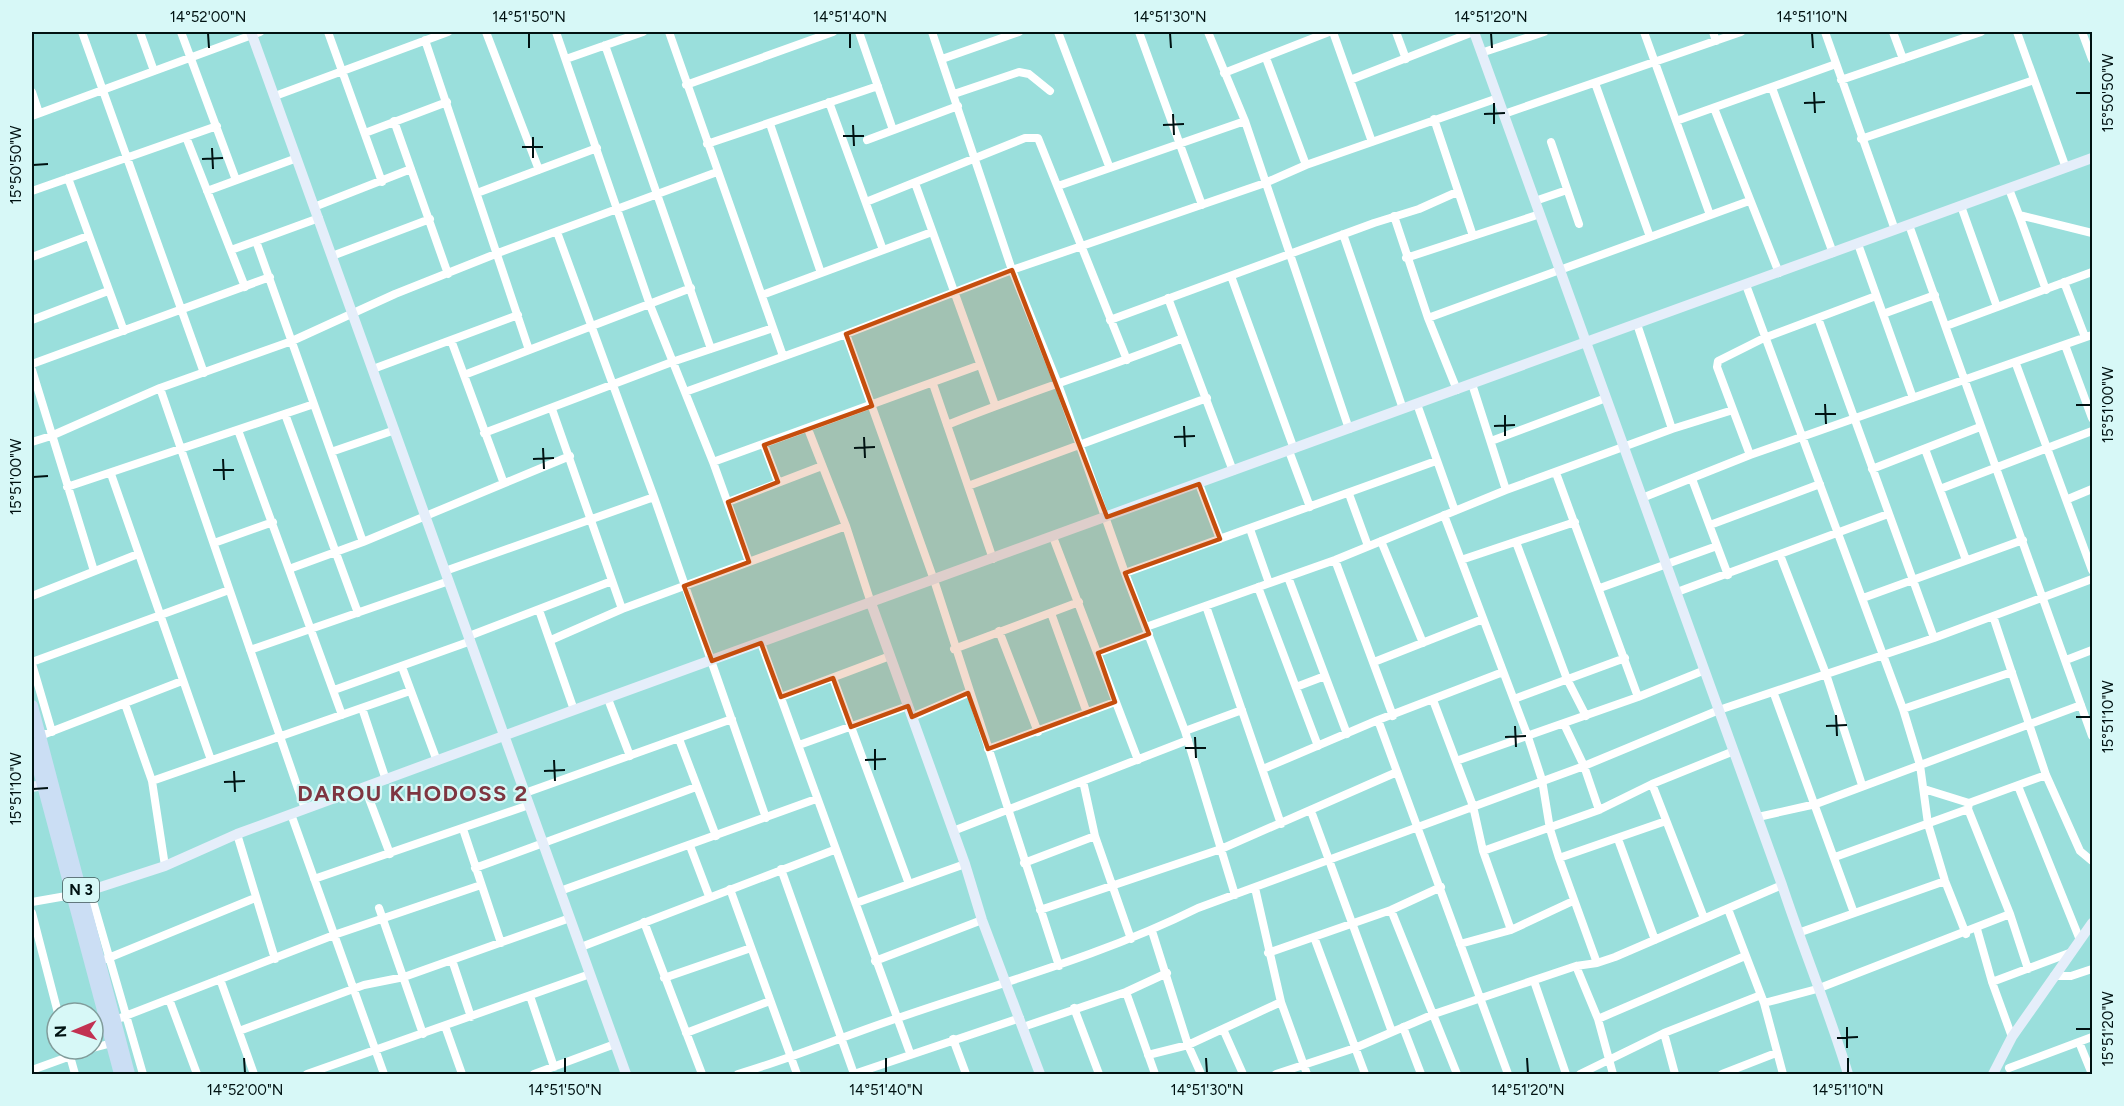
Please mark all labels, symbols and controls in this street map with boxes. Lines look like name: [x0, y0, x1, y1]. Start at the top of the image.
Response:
text: 14°52'00"N: [170, 8, 246, 26]
text: 14°51'50"N: [492, 8, 566, 26]
text: 14°51'40"N: [813, 8, 887, 26]
text: 14°51'30"N: [1133, 8, 1207, 26]
text: 14°51'20"N: [1454, 8, 1528, 26]
text: 14°51'10"N: [1776, 8, 1848, 26]
text: 15°50'50"W: [2099, 53, 2117, 133]
text: 15°50'50"W: [7, 125, 25, 205]
text: 15°51'00"W: [2099, 366, 2117, 443]
text: 15°51'00"W: [7, 438, 25, 515]
text: 15°51'10"W: [2099, 680, 2117, 754]
text: 15°51'10"W: [7, 752, 25, 826]
district label: DAROU KHODOSS 2: [297, 780, 529, 807]
road number: N 3: [63, 878, 99, 902]
text: 15°51'20"W: [2099, 991, 2117, 1067]
north arrow: [45, 1001, 105, 1061]
text: N: [51, 1025, 70, 1038]
text: 14°52'00"N: [207, 1081, 283, 1099]
text: 14°51'50"N: [528, 1081, 602, 1099]
text: 14°51'40"N: [849, 1081, 923, 1099]
text: 14°51'30"N: [1170, 1081, 1244, 1099]
text: 14°51'20"N: [1491, 1081, 1565, 1099]
text: 14°51'10"N: [1812, 1081, 1884, 1099]

